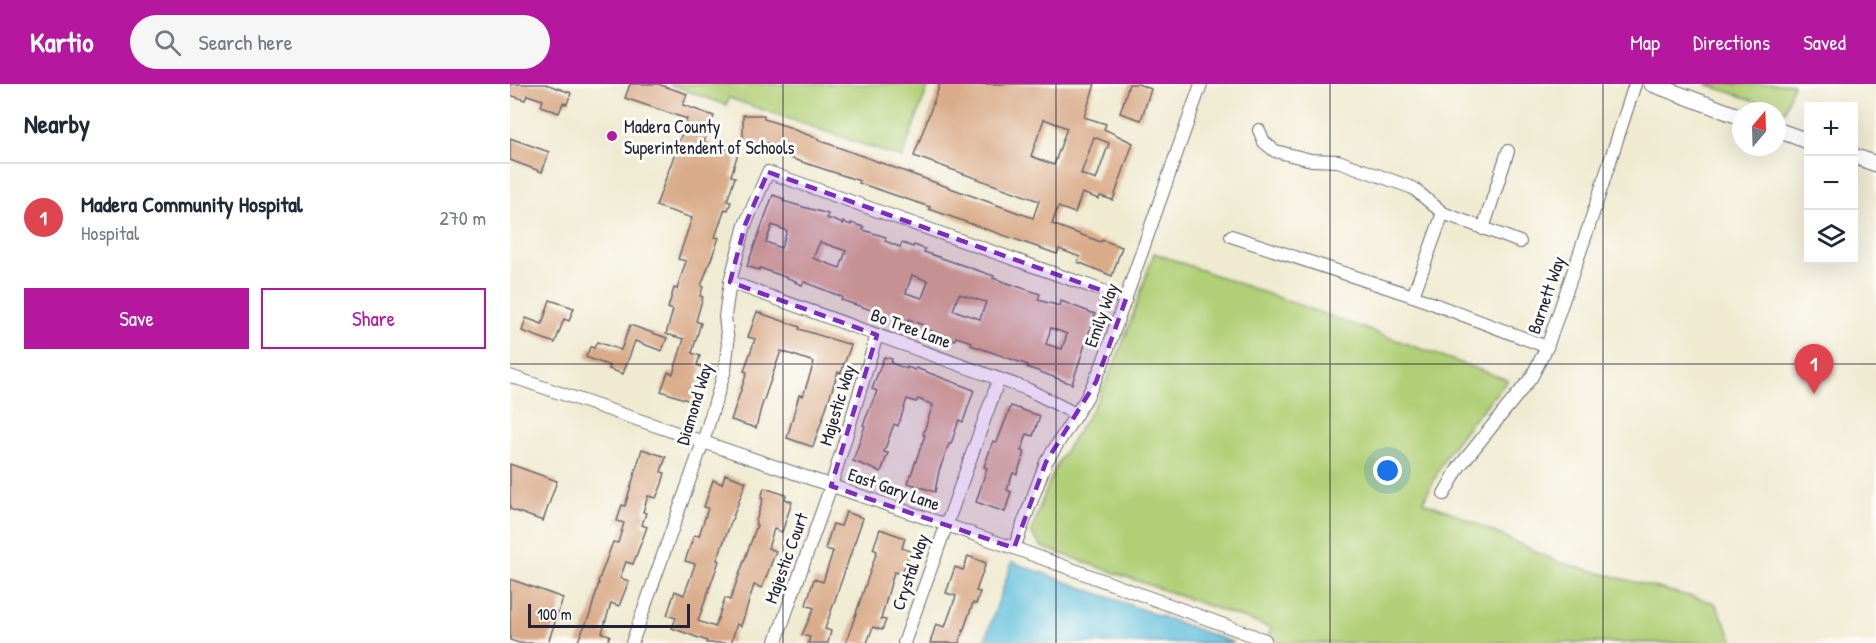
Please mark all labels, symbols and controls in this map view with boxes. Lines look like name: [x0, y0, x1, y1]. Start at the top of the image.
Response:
search box: [130, 15, 550, 69]
text: Kartio: [30, 23, 94, 61]
icon: search: [151, 26, 184, 59]
text: Search here: [199, 27, 293, 57]
text: Map: [1630, 28, 1660, 57]
text: Directions: [1693, 28, 1770, 57]
text: Saved: [1803, 28, 1846, 57]
north arrow: [1732, 102, 1786, 156]
map controls: [1804, 102, 1858, 264]
button: +: [1804, 102, 1858, 156]
text: Nearby: [24, 106, 90, 141]
place label: Madera County Superintendent of Schools: [624, 114, 795, 160]
marker: Madera County Superintendent of Schools: [605, 129, 619, 143]
button: −: [1804, 156, 1858, 210]
text: Madera Community Hospital: [81, 189, 303, 219]
text: 1: [40, 204, 47, 231]
text: 270 m: [440, 204, 486, 231]
button: layers: [1804, 210, 1858, 264]
text: Hospital: [81, 219, 139, 246]
street label: Barnett Way: [1521, 252, 1571, 337]
street label: Emily Way: [1078, 279, 1124, 351]
button: Save: [24, 288, 249, 349]
button: Share: [261, 288, 486, 349]
street label: Bo Tree Lane: [868, 302, 954, 354]
pin: 1: [1794, 344, 1834, 394]
street label: Diamond Way: [670, 360, 718, 448]
street label: Majestic Way: [813, 361, 861, 448]
your location: [1373, 456, 1402, 485]
street label: East Gary Lane: [845, 462, 943, 516]
street label: Majestic Court: [758, 508, 814, 607]
street label: Crystal Way: [885, 530, 935, 614]
scale bar: [528, 601, 690, 628]
text: 100 m: [537, 603, 572, 625]

